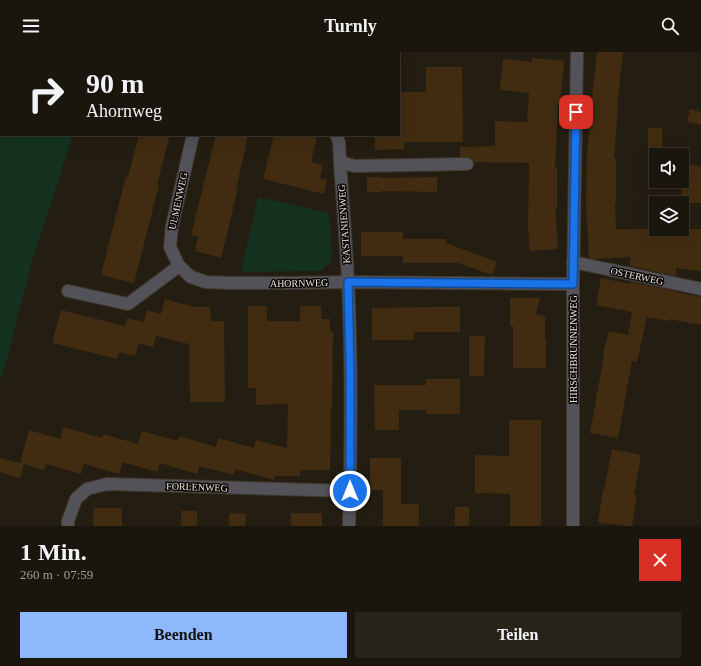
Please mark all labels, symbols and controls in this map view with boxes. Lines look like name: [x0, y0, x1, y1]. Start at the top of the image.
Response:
icon: menu: [20, 15, 42, 37]
icon: search: [659, 15, 681, 37]
text: Turnly: [324, 16, 377, 36]
icon: right: [20, 68, 72, 120]
text: 90 m: [86, 68, 144, 99]
pin: [559, 95, 593, 129]
text: Ahornweg: [86, 101, 162, 121]
icon: arrive: [565, 101, 587, 123]
map controls: [649, 148, 689, 236]
button: sound: [649, 148, 689, 188]
street label: ULMENWEG: [167, 171, 189, 231]
street label: KASTANIENWEG: [336, 184, 352, 264]
button: layers: [649, 196, 689, 236]
street label: OSTERWEG: [609, 265, 665, 287]
street label: AHORNWEG: [270, 277, 328, 289]
street label: HIRSCHBRUNNENWEG: [568, 295, 579, 403]
position arrow: [329, 470, 371, 512]
street label: FORLENWEG: [166, 480, 228, 494]
text: 1 Min.: [20, 539, 87, 565]
button: close: [639, 539, 681, 581]
text: 260 m · 07:59: [20, 567, 93, 582]
button: Beenden: [20, 612, 347, 658]
button: Teilen: [355, 612, 681, 658]

